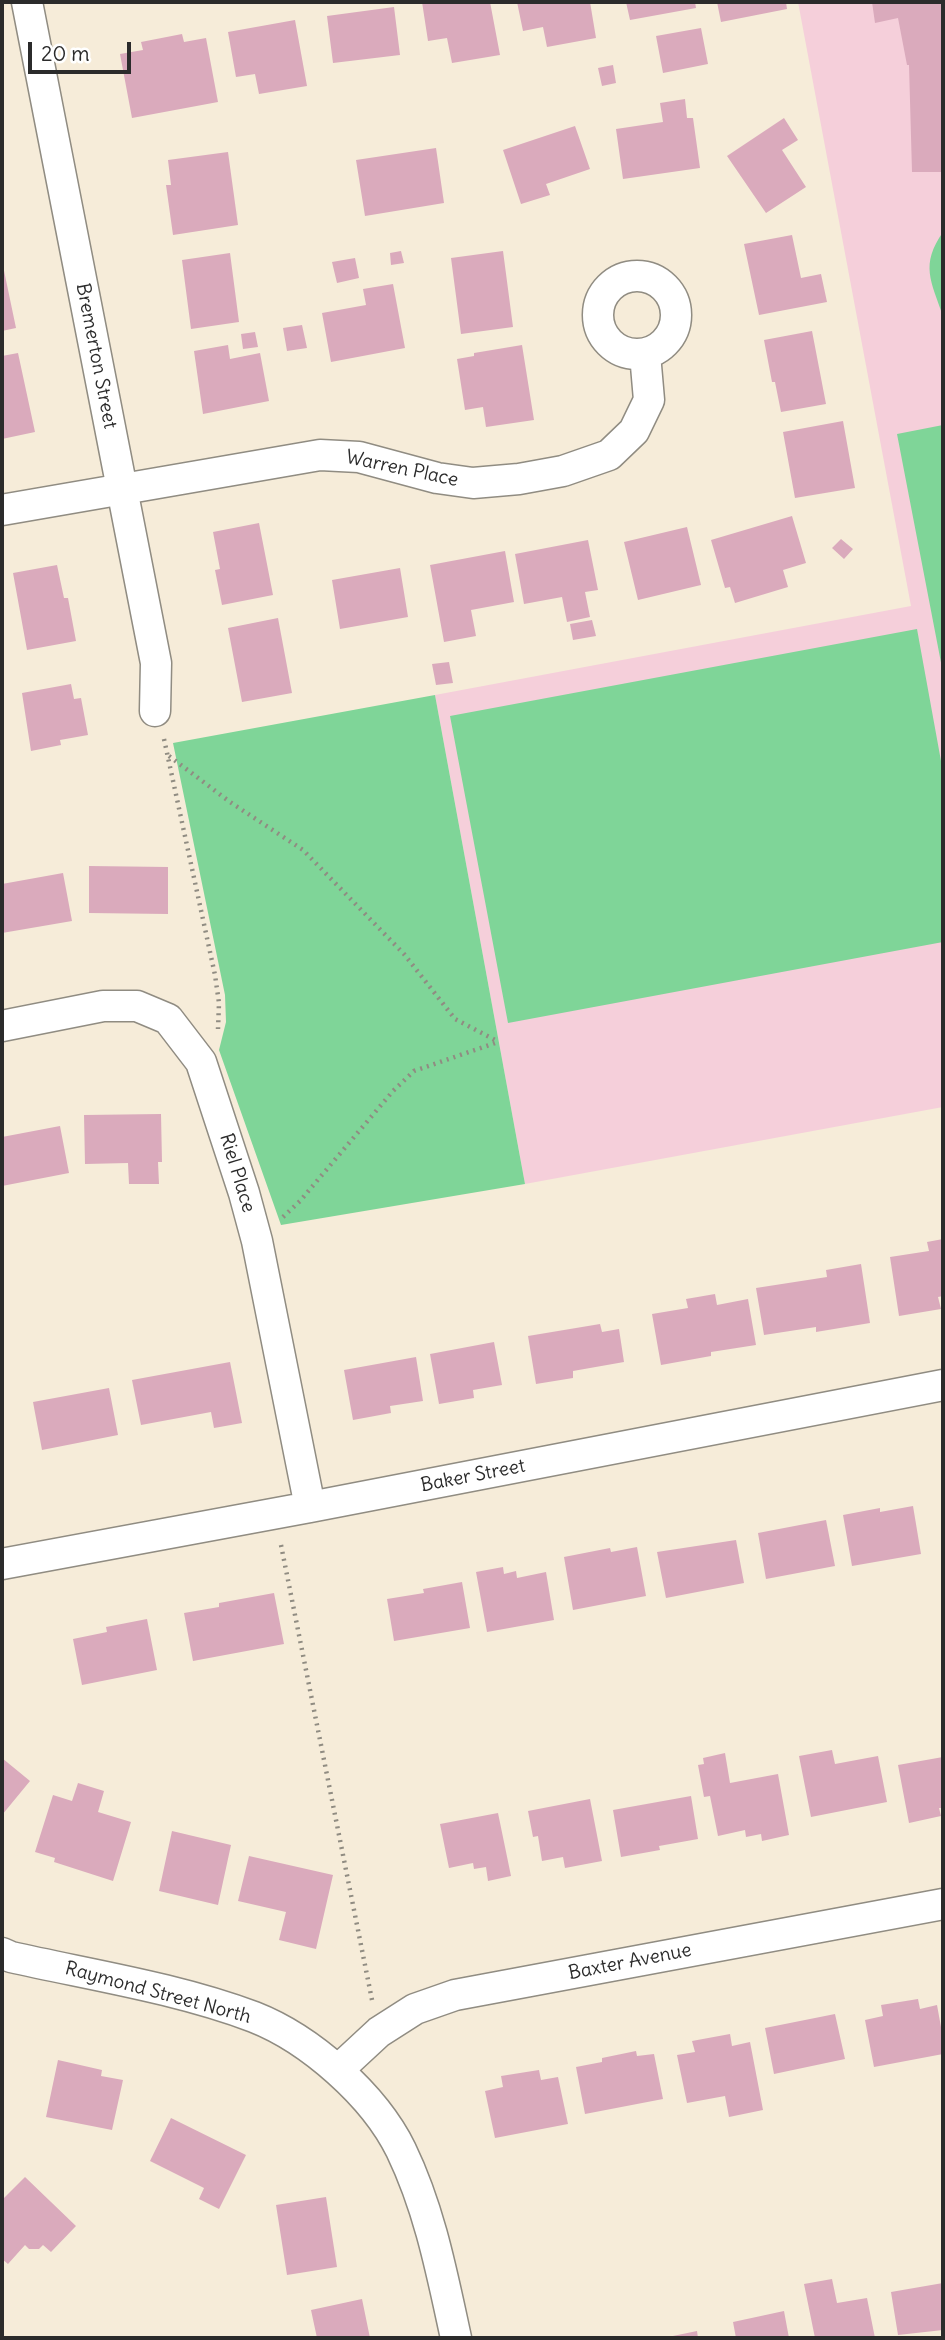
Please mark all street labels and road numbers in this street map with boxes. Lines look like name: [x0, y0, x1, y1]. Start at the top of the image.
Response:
street label: Bremerton Street: [71, 281, 121, 431]
street label: Warren Place: [344, 446, 460, 492]
street label: Riel Place: [214, 1131, 260, 1215]
street label: Baker Street: [419, 1455, 527, 1497]
street label: Baxter Avenue: [566, 1939, 694, 1985]
street label: Raymond Street North: [63, 1957, 253, 2029]

